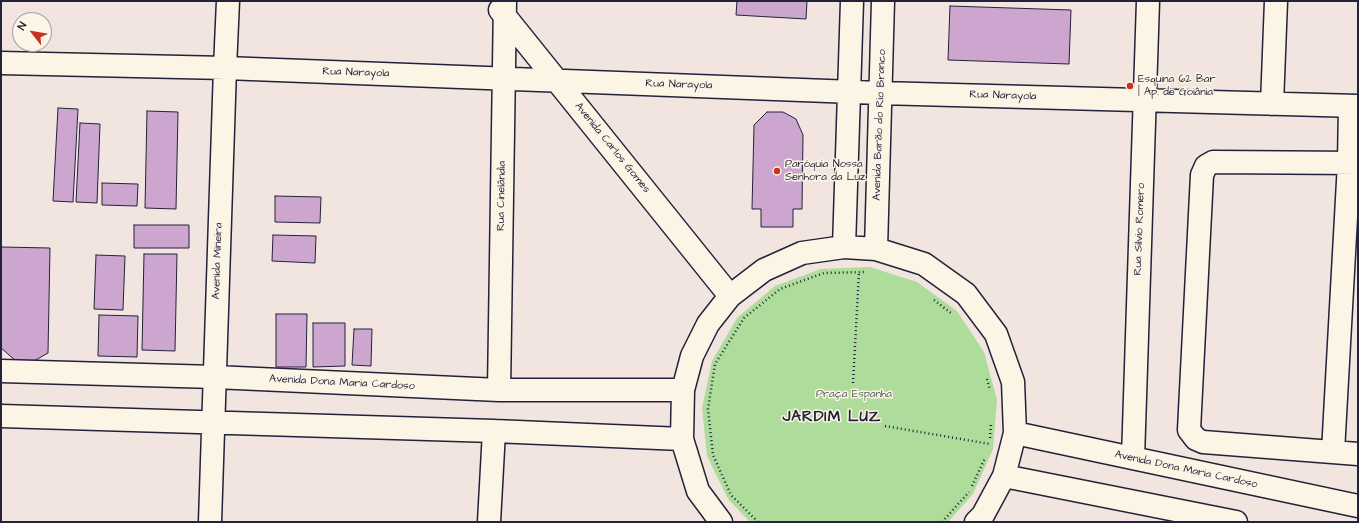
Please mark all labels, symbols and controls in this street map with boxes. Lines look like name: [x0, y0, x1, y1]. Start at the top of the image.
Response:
north arrow: [12, 12, 52, 52]
text: N: [14, 19, 30, 33]
street label: Avenida Barão do Rio Branco: [871, 49, 889, 201]
street label: Rua Narayola: [322, 65, 390, 81]
place label: Esquina 62 Bar | Ap. de Goiânia: [1138, 73, 1216, 99]
street label: Rua Narayola: [645, 77, 713, 93]
marker: Esquina 62 Bar | Ap. de Goiânia: [1125, 81, 1135, 91]
street label: Rua Narayola: [969, 88, 1037, 104]
street label: Avenida Carlos Gomes: [571, 100, 653, 196]
place label: Paróquia Nossa Senhora da Luz: [785, 158, 866, 184]
street label: Rua Cinelândia: [495, 161, 509, 231]
marker: Paróquia Nossa Senhora da Luz: [772, 166, 782, 176]
street label: Rua Silvio Romero: [1132, 182, 1148, 276]
street label: Avenida Mineira: [210, 222, 226, 300]
street label: Avenida Dona Maria Cardoso: [269, 373, 415, 393]
park label: Praça Espanha: [816, 388, 892, 402]
district label: JARDIM LUZ: [782, 409, 882, 427]
street label: Avenida Dona Maria Cardoso: [1113, 448, 1259, 492]

